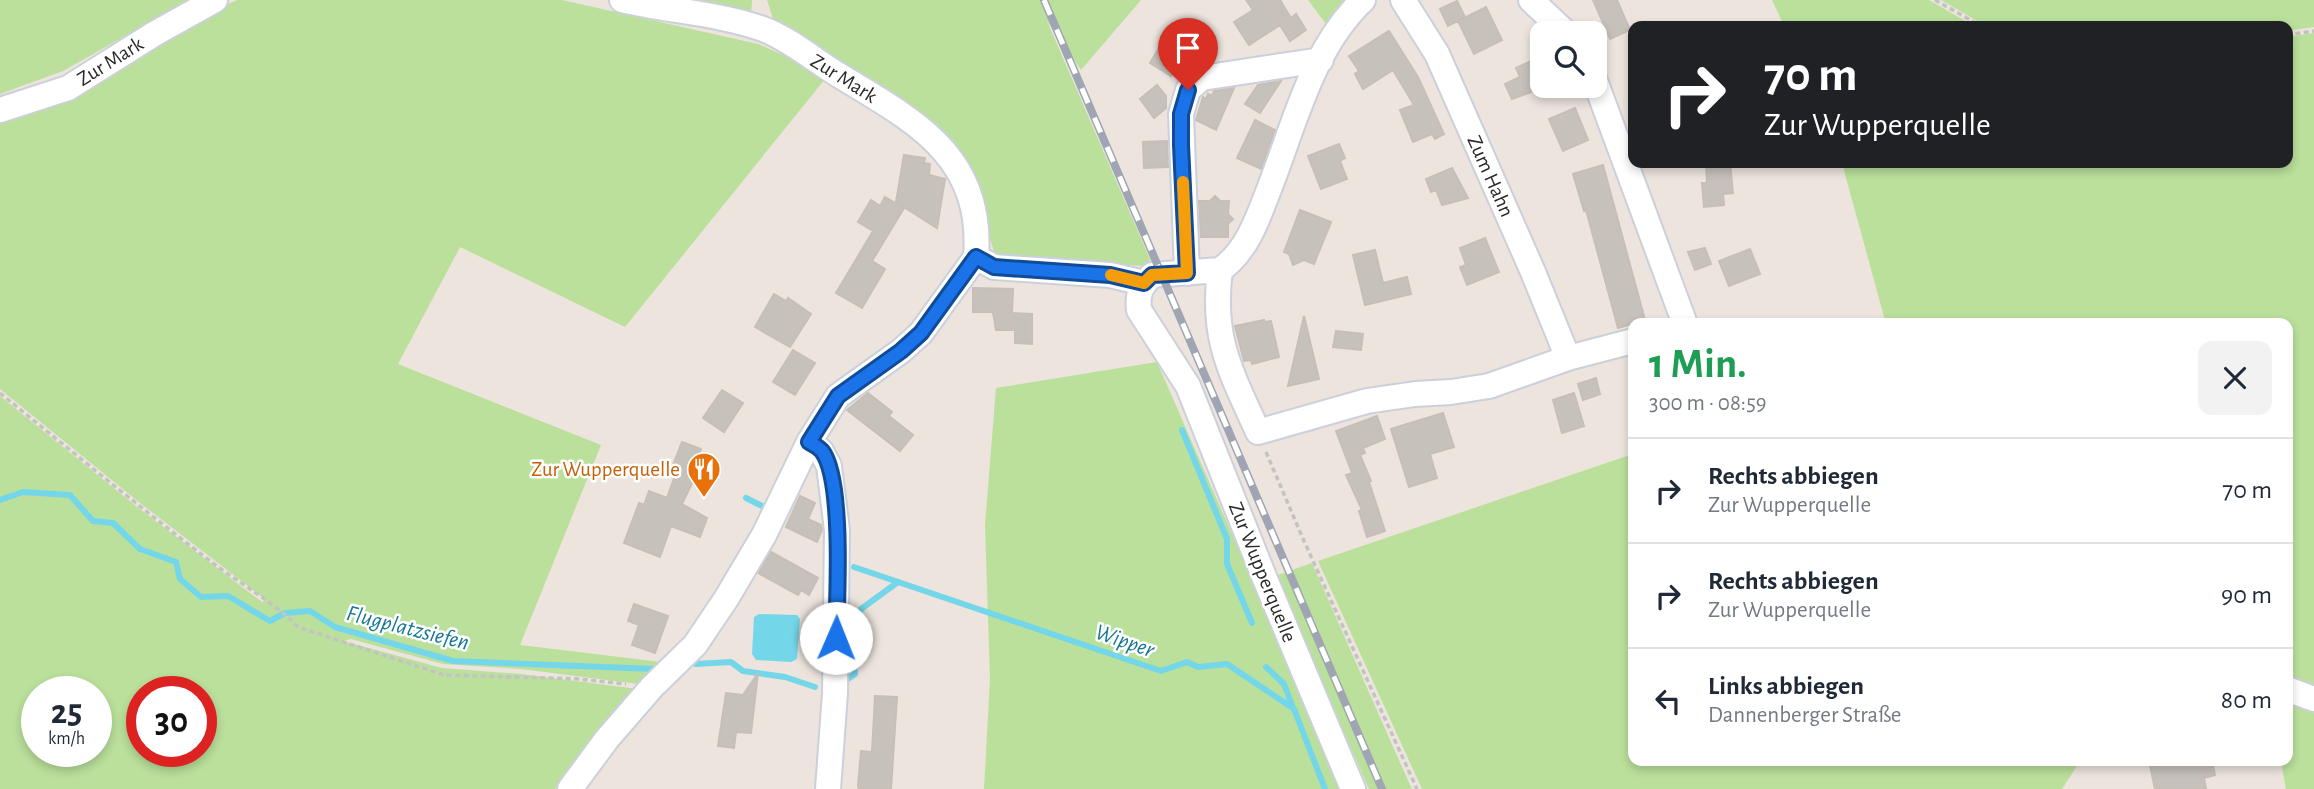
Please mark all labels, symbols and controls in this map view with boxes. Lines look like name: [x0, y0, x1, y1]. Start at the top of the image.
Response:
pin: [1158, 18, 1218, 90]
map controls: [1530, 21, 1607, 98]
button: search: [1530, 21, 1607, 98]
icon: arrive: [1169, 29, 1207, 67]
street label: Zur Mark: [73, 33, 147, 90]
icon: right: [1649, 49, 1740, 140]
street label: Zur Mark: [807, 50, 881, 107]
text: 70 m: [1764, 51, 1858, 100]
text: Zur Wupperquelle: [1764, 109, 1991, 141]
street label: Zum Hahn: [1463, 132, 1518, 220]
button: close: [2198, 341, 2272, 415]
text: 1 Min.: [1649, 343, 1747, 385]
text: 300 m · 08:59: [1649, 392, 1767, 415]
restaurant icon: Zur Wupperquelle: [685, 450, 723, 499]
place label: Zur Wupperquelle: [531, 459, 680, 480]
text: Rechts abbiegen: [1708, 463, 1879, 489]
icon: right: [1649, 472, 1687, 510]
text: 70 m: [2222, 477, 2272, 503]
text: Zur Wupperquelle: [1708, 494, 1871, 517]
street label: Zur Wupperquelle: [1225, 499, 1300, 645]
text: Rechts abbiegen: [1708, 568, 1879, 594]
icon: right: [1649, 577, 1687, 615]
text: 90 m: [2221, 582, 2272, 608]
text: Zur Wupperquelle: [1708, 599, 1871, 622]
position arrow: [799, 601, 873, 675]
water label: Flugplatzsiefen: [344, 602, 471, 655]
water label: Wipper: [1092, 621, 1158, 662]
text: Links abbiegen: [1708, 673, 1864, 699]
speed limit sign: 30: [126, 676, 217, 767]
icon: left: [1649, 682, 1687, 720]
text: 80 m: [2221, 687, 2272, 713]
text: 25: [51, 695, 82, 730]
text: Dannenberger Straße: [1708, 704, 1901, 727]
text: km/h: [48, 730, 85, 748]

